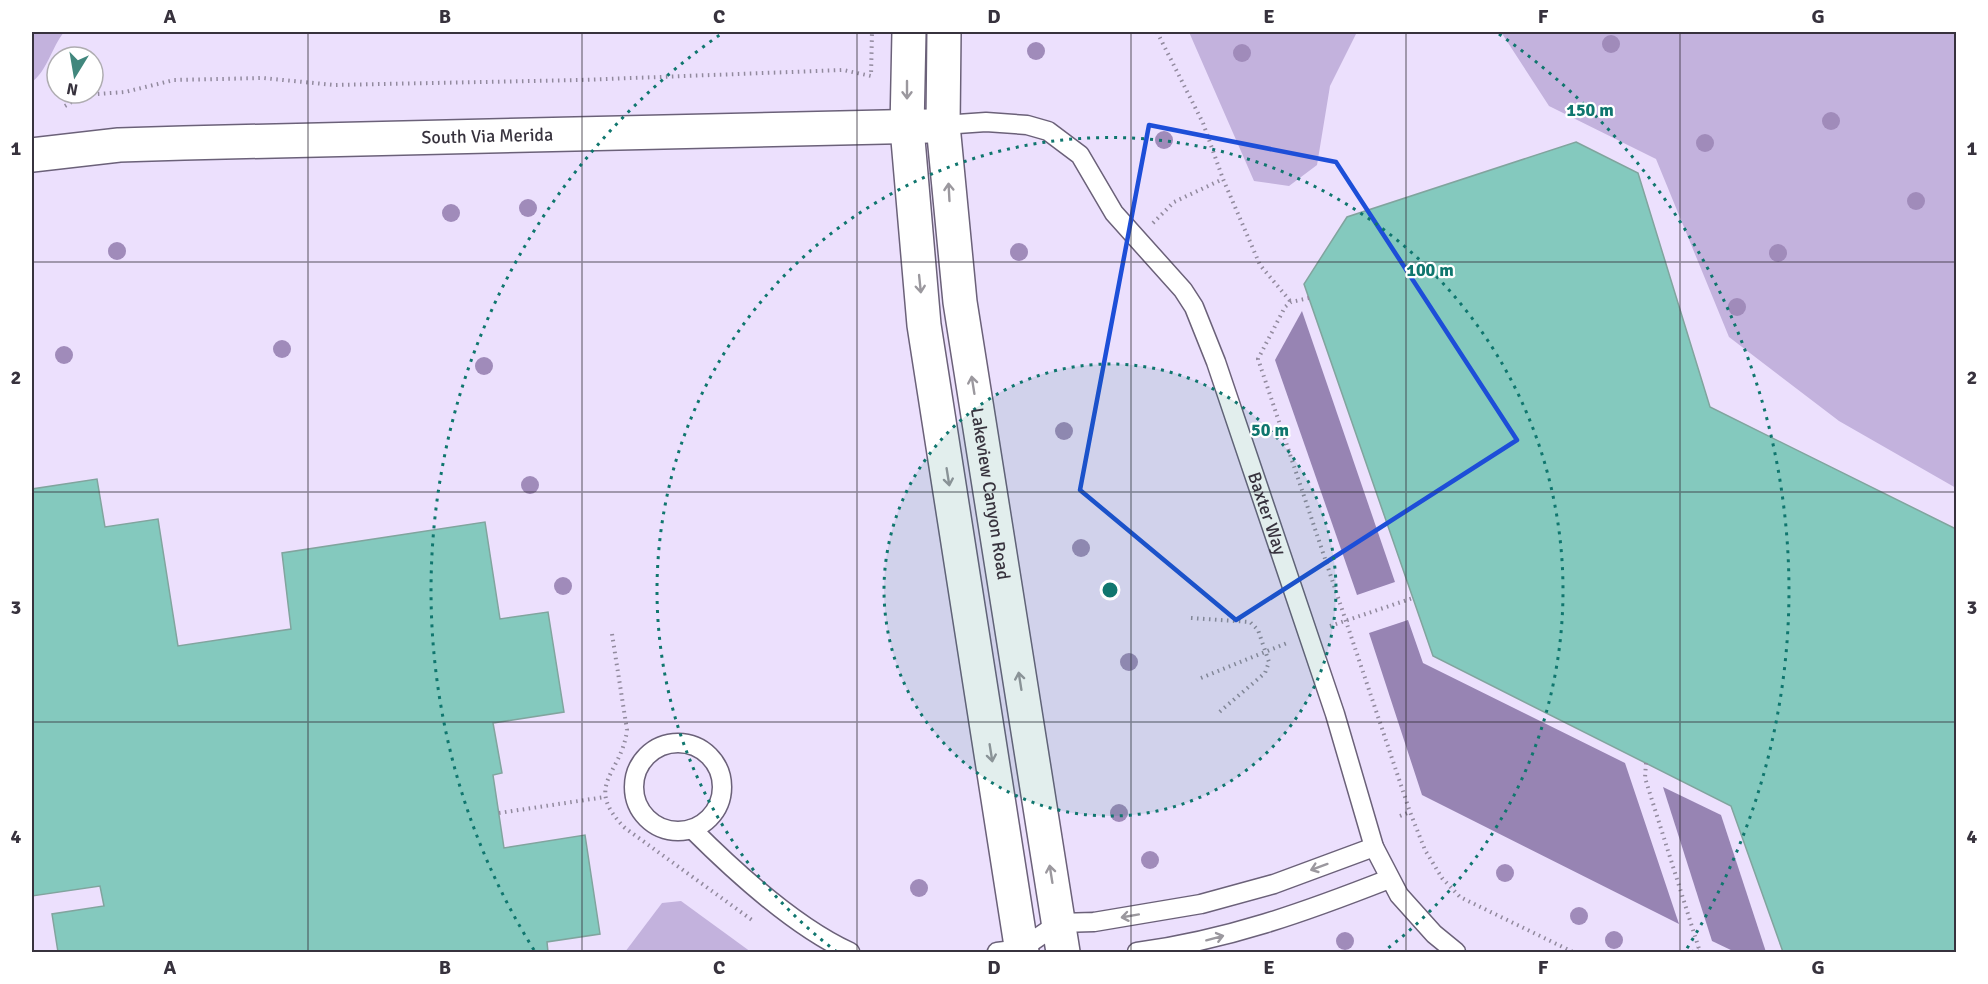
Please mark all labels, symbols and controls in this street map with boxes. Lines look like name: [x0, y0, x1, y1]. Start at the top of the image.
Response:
text: A: [164, 4, 177, 29]
text: B: [439, 4, 451, 29]
text: C: [713, 4, 725, 29]
text: D: [987, 4, 1001, 29]
text: E: [1263, 4, 1275, 29]
text: F: [1538, 4, 1549, 29]
text: G: [1811, 4, 1825, 29]
north arrow: [45, 45, 105, 105]
text: N: [65, 78, 80, 100]
one-way arrow: [901, 79, 913, 99]
text: 150 m: [1566, 99, 1614, 121]
street label: South Via Merida: [421, 124, 553, 149]
text: 1: [11, 136, 22, 161]
text: 1: [1967, 136, 1978, 161]
one-way arrow: [943, 182, 954, 202]
text: 100 m: [1406, 259, 1454, 281]
one-way arrow: [915, 274, 926, 294]
text: 2: [11, 365, 21, 390]
text: 2: [1967, 365, 1977, 390]
one-way arrow: [967, 376, 978, 396]
street label: Lakeview Canyon Road: [966, 406, 1015, 581]
text: 50 m: [1251, 419, 1289, 441]
one-way arrow: [942, 467, 953, 487]
street label: Baxter Way: [1243, 469, 1292, 558]
centre of rings: [1100, 580, 1120, 600]
text: 3: [11, 595, 21, 620]
text: 3: [1967, 595, 1977, 620]
one-way arrow: [1015, 672, 1026, 692]
one-way arrow: [985, 743, 996, 762]
text: 4: [11, 824, 22, 849]
text: 4: [1967, 824, 1978, 849]
one-way arrow: [1310, 863, 1329, 874]
one-way arrow: [1045, 865, 1056, 884]
one-way arrow: [1121, 910, 1141, 921]
one-way arrow: [1205, 932, 1224, 943]
text: A: [164, 955, 177, 980]
text: B: [439, 955, 451, 980]
text: C: [713, 955, 725, 980]
text: D: [987, 955, 1001, 980]
text: E: [1263, 955, 1275, 980]
text: F: [1538, 955, 1549, 980]
text: G: [1811, 955, 1825, 980]

